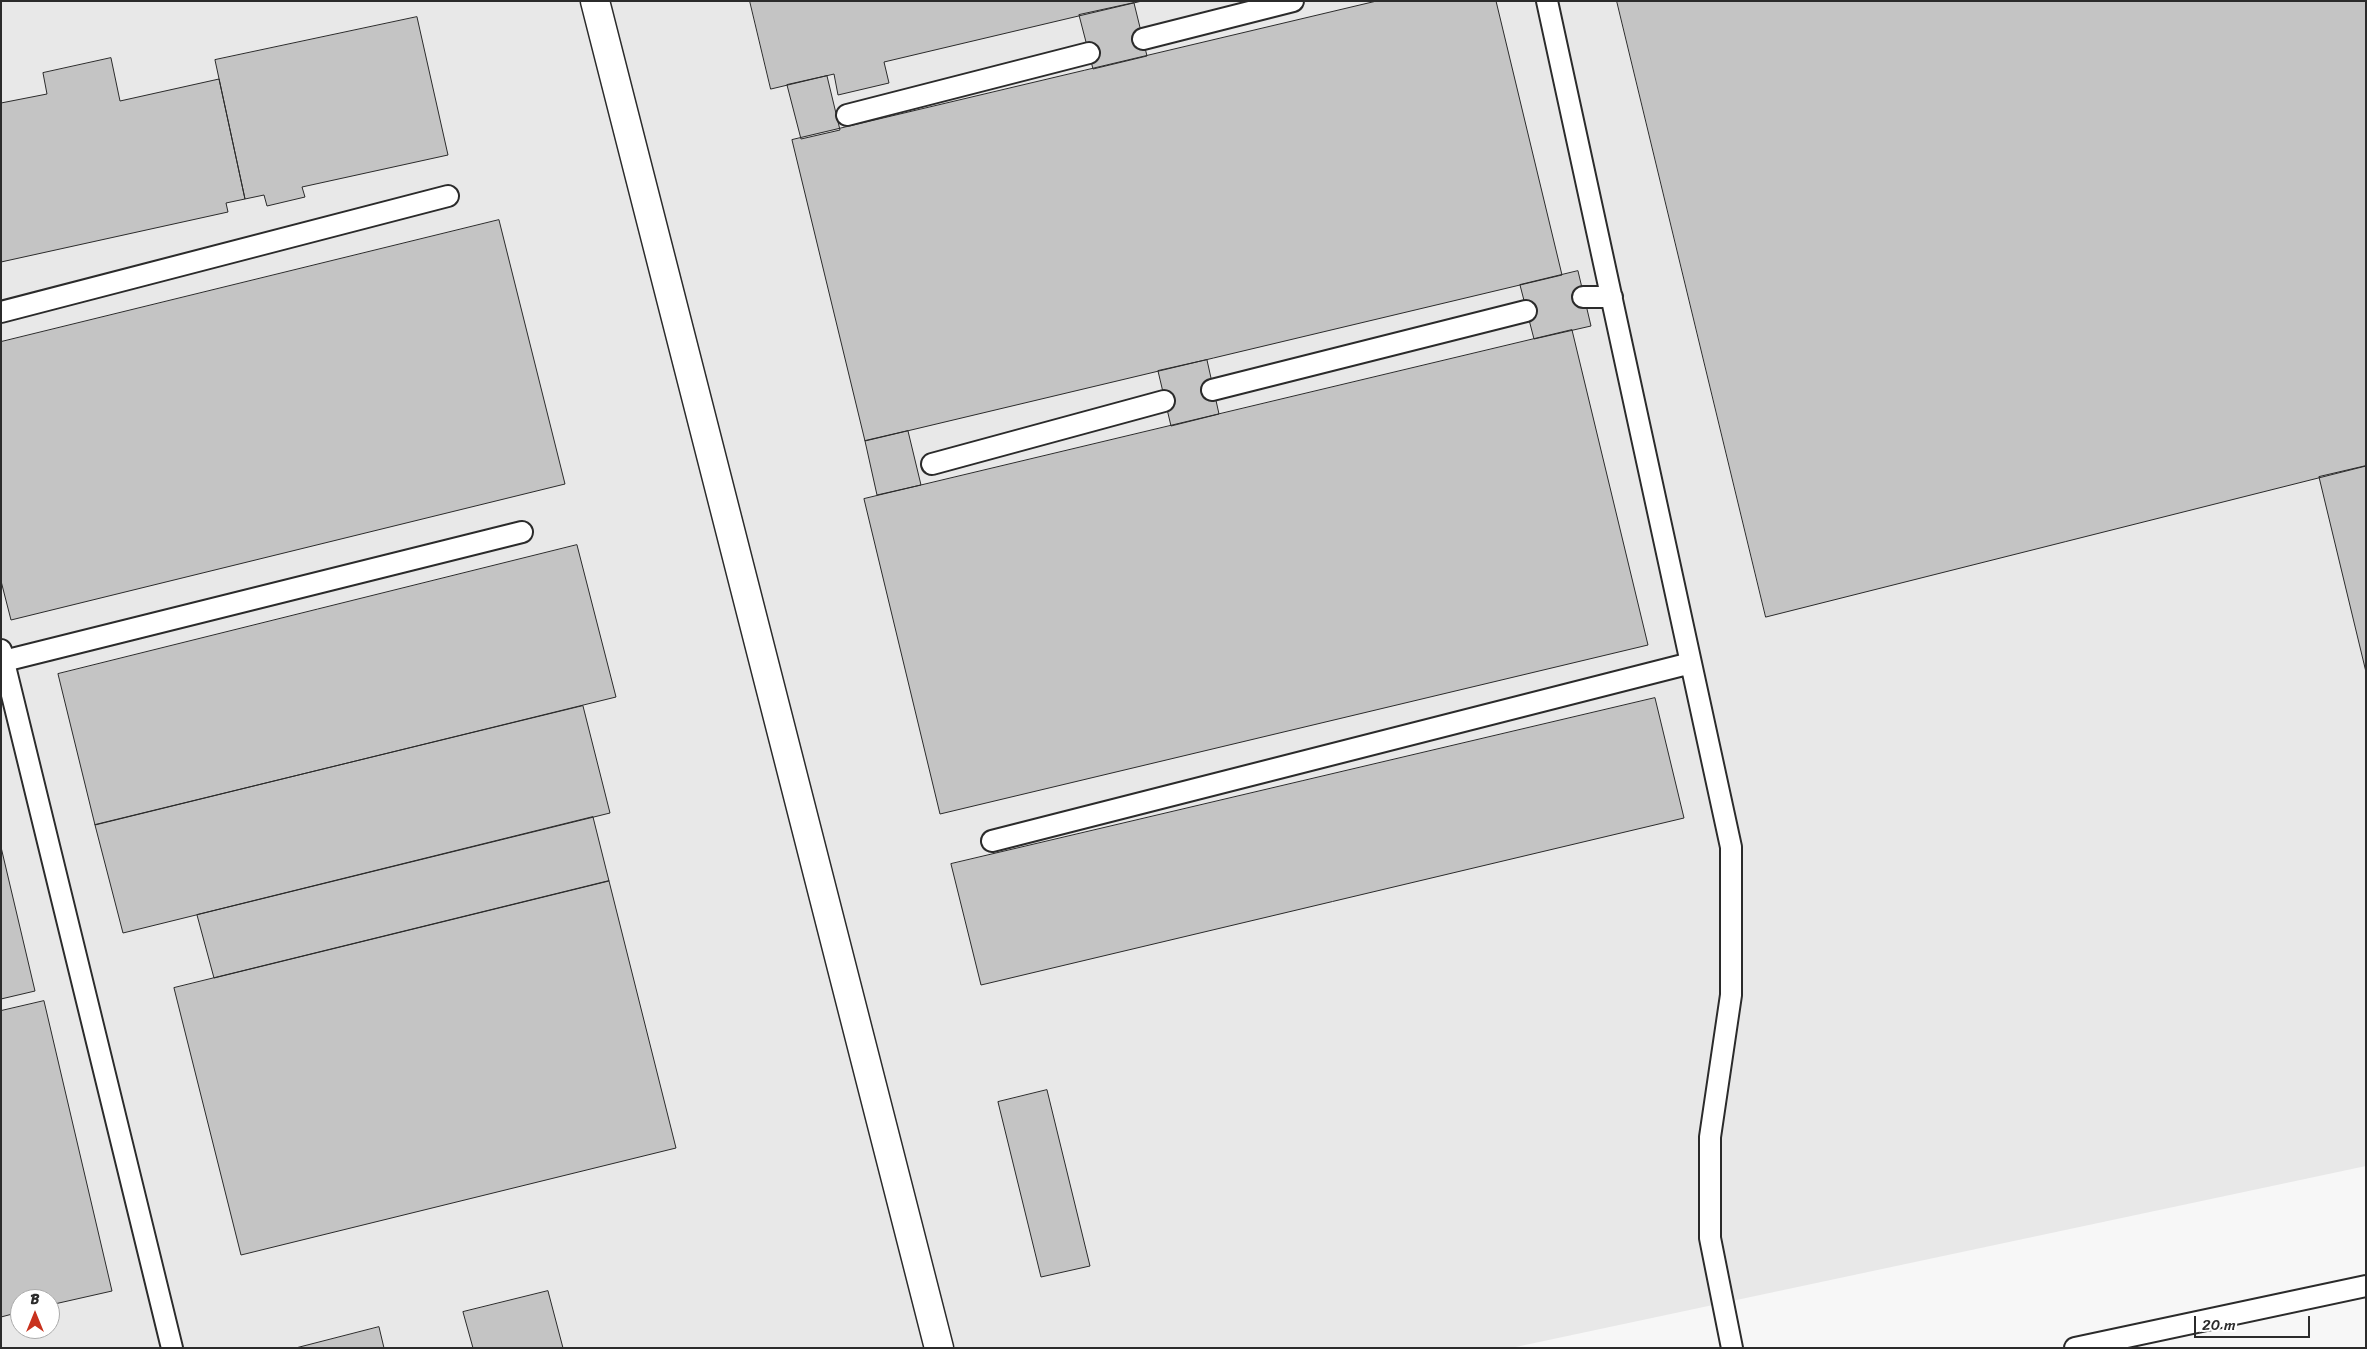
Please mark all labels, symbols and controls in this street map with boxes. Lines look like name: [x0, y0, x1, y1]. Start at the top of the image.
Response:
text: B: [31, 1287, 39, 1312]
north arrow: [10, 1289, 60, 1339]
scale bar: [2197, 1306, 2313, 1338]
text: 20 m: [2202, 1312, 2236, 1338]

